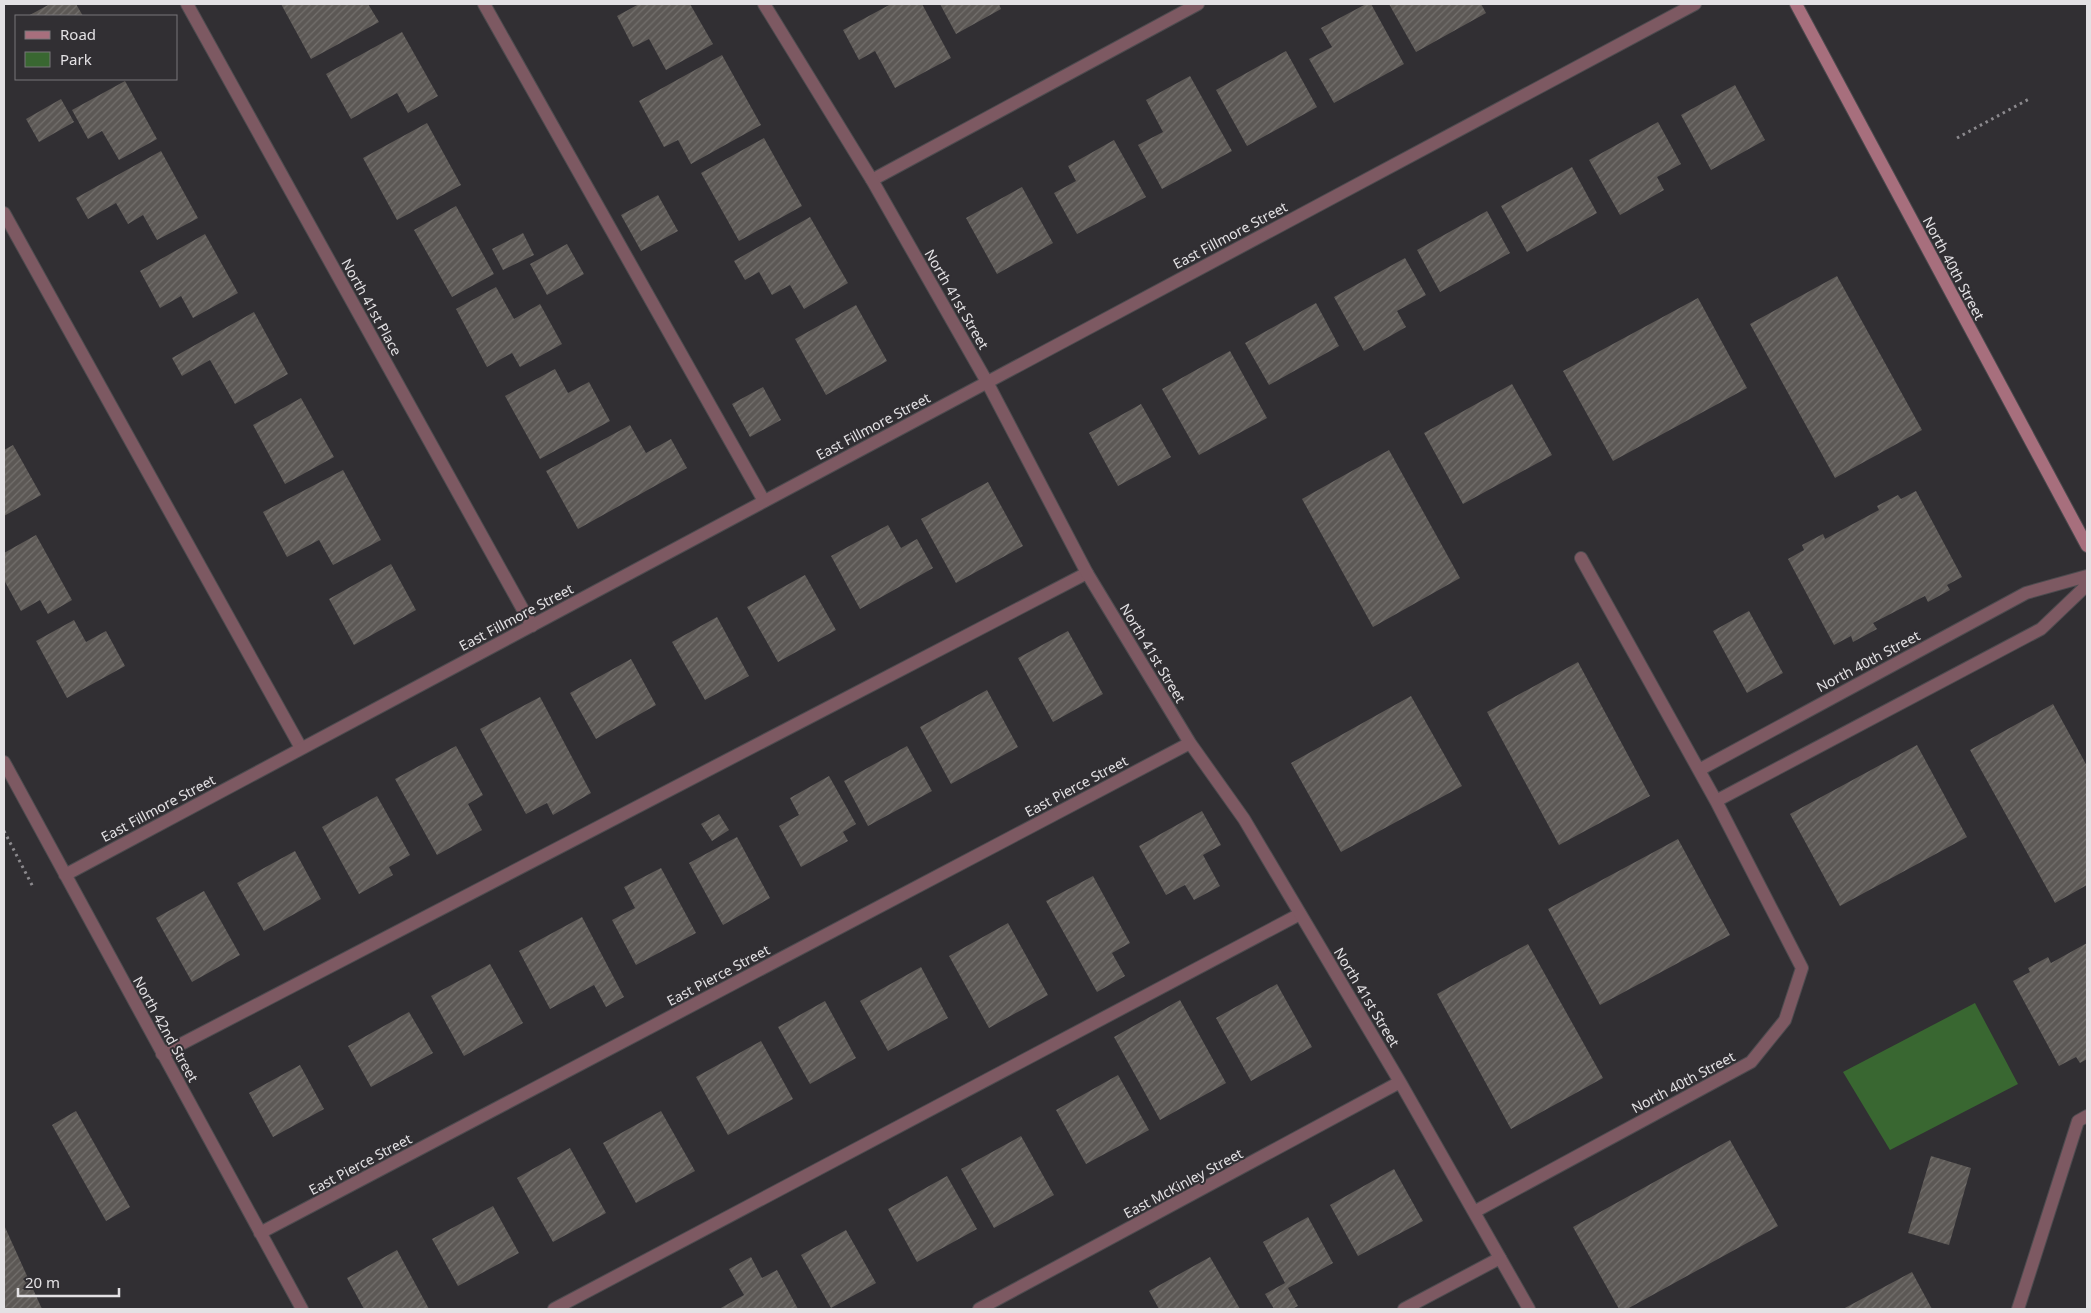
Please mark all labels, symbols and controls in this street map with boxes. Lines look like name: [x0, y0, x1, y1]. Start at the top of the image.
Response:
legend: [15, 15, 178, 80]
text: Road: [60, 24, 96, 44]
text: Park: [60, 49, 92, 69]
street label: East Fillmore Street: [1170, 197, 1290, 273]
street label: North 40th Street: [1919, 213, 1989, 323]
street label: North 41st Street: [921, 245, 993, 353]
street label: North 41st Place: [337, 255, 407, 359]
street label: East Fillmore Street: [813, 388, 933, 464]
street label: East Fillmore Street: [456, 579, 576, 655]
street label: North 41st Street: [1116, 600, 1190, 706]
street label: North 40th Street: [1813, 626, 1923, 696]
street label: East Pierce Street: [1021, 751, 1131, 821]
street label: East Fillmore Street: [98, 770, 218, 846]
street label: East Pierce Street: [663, 940, 773, 1010]
street label: North 41st Street: [1330, 944, 1404, 1050]
street label: North 42nd Street: [129, 973, 203, 1085]
street label: North 40th Street: [1628, 1047, 1738, 1117]
street label: East Pierce Street: [305, 1129, 415, 1199]
street label: East McKinley Street: [1120, 1144, 1246, 1222]
scale bar: [18, 1266, 119, 1298]
text: 20 m: [25, 1272, 60, 1292]

